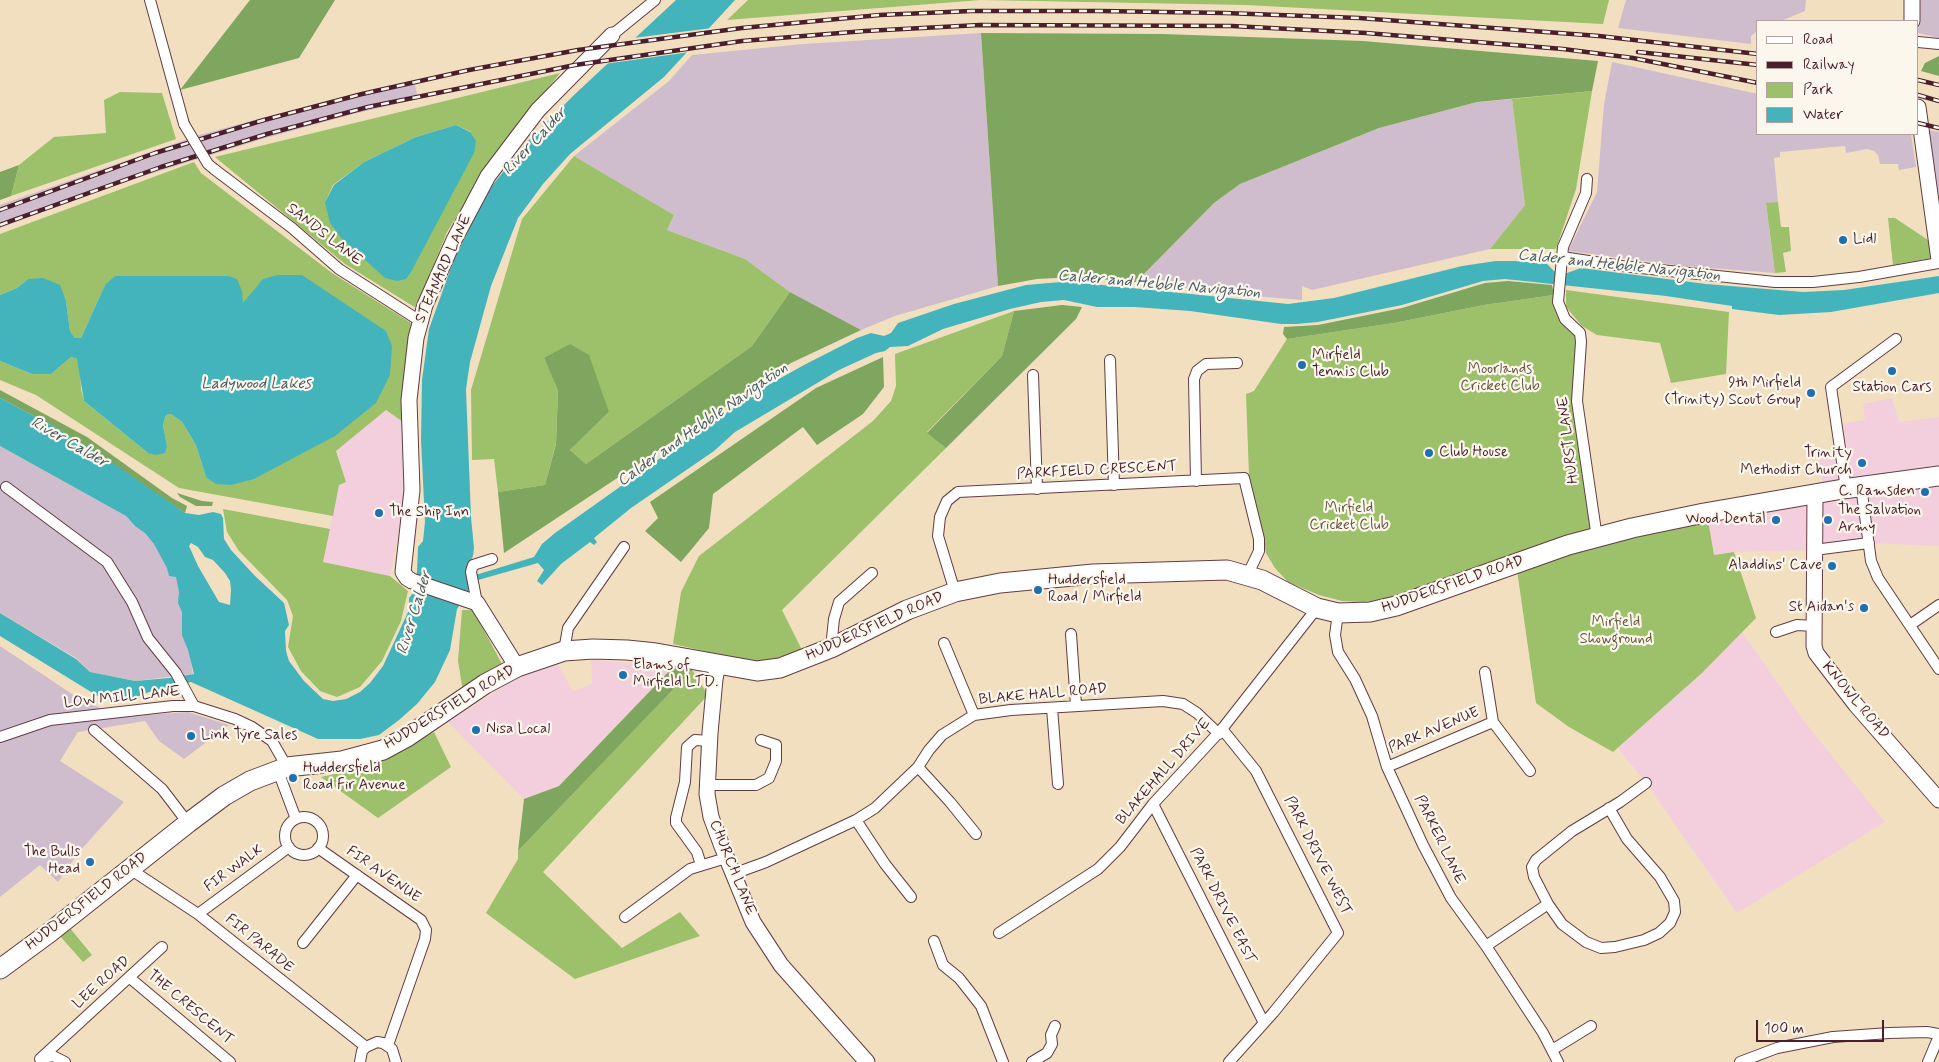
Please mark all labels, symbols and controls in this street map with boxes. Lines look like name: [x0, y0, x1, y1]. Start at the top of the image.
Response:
legend: [1756, 20, 1919, 135]
text: Road: [1803, 30, 1833, 50]
text: Railway: [1803, 55, 1855, 75]
text: Park: [1803, 80, 1833, 100]
water label: River Calder: [499, 104, 571, 180]
text: Water: [1803, 105, 1843, 125]
street label: SANDS LANE: [283, 200, 365, 270]
street label: STEANARD LANE: [412, 212, 476, 326]
place label: Lidl: [1853, 231, 1876, 249]
marker: Lidl: [1837, 234, 1849, 246]
water label: Calder and Hebble Navigation: [1517, 246, 1721, 286]
water label: Calder and Hebble Navigation: [1057, 267, 1261, 303]
place label: Mirfield Tennis Club: [1312, 347, 1389, 382]
water label: Calder and Hebble Navigation: [614, 359, 792, 491]
marker: Mirfield Tennis Club: [1296, 359, 1308, 371]
park label: Moorlands Cricket Club: [1460, 361, 1540, 396]
marker: Station Cars: [1886, 365, 1898, 377]
water label: Ladywood Lakes: [201, 375, 311, 395]
place label: 9th Mirfield (Trinity) Scout Group: [1665, 375, 1801, 410]
place label: Station Cars: [1853, 379, 1931, 397]
marker: 9th Mirfield (Trinity) Scout Group: [1805, 387, 1817, 399]
street label: HURST LANE: [1555, 395, 1583, 485]
water label: River Calder: [27, 413, 111, 473]
place label: Club House: [1439, 444, 1508, 462]
place label: Trinity Methodist Church: [1740, 445, 1852, 480]
marker: Club House: [1423, 447, 1435, 459]
marker: Trinity Methodist Church: [1856, 457, 1868, 469]
street label: PARKFIELD CRESCENT: [1016, 458, 1178, 484]
place label: C. Ramsden: [1838, 483, 1915, 501]
marker: C. Ramsden: [1919, 486, 1931, 498]
park label: Mirfield Cricket Club: [1309, 500, 1389, 535]
place label: The Salvation Army: [1838, 502, 1921, 537]
place label: The Ship Inn: [389, 504, 469, 522]
marker: The Ship Inn: [373, 507, 385, 519]
place label: Wood Dental: [1686, 511, 1766, 529]
marker: Wood Dental: [1770, 514, 1782, 526]
marker: The Salvation Army: [1822, 514, 1834, 526]
street label: HUDDERSFIELD ROAD: [1380, 552, 1526, 618]
place label: Aladdins' Cave: [1728, 557, 1822, 575]
marker: Aladdins' Cave: [1826, 560, 1838, 572]
water label: River Calder: [393, 569, 437, 657]
place label: Huddersfield Road / Mirfield: [1048, 572, 1141, 607]
marker: Huddersfield Road / Mirfield: [1032, 584, 1044, 596]
street label: HUDDERSFIELD ROAD: [803, 588, 947, 666]
place label: St Aidan's: [1789, 599, 1854, 617]
marker: St Aidan's: [1858, 602, 1870, 614]
park label: Mirfield Showground: [1579, 614, 1653, 649]
place label: Elams of Mirfield LTD.: [633, 657, 718, 692]
street label: KNOWL ROAD: [1817, 659, 1893, 743]
street label: HUDDERSFIELD ROAD: [381, 662, 519, 754]
marker: Elams of Mirfield LTD.: [617, 669, 629, 681]
street label: BLAKE HALL ROAD: [978, 680, 1108, 710]
street label: LOW MILL LANE: [63, 683, 181, 713]
street label: PARK AVENUE: [1386, 704, 1482, 758]
street label: BLAKEHALL DRIVE: [1113, 715, 1215, 829]
place label: Nisa Local: [486, 721, 550, 739]
marker: Nisa Local: [470, 724, 482, 736]
place label: Link Tyre Sales: [201, 727, 297, 745]
marker: Link Tyre Sales: [185, 730, 197, 742]
place label: Huddersfield Road Fir Avenue: [303, 760, 406, 795]
marker: Huddersfield Road Fir Avenue: [287, 772, 299, 784]
street label: PARKER LANE: [1410, 792, 1468, 888]
street label: PARK DRIVE WEST: [1279, 793, 1355, 919]
street label: CHURCH LANE: [705, 818, 759, 918]
street label: FIR WALK: [201, 842, 267, 896]
street label: FIR AVENUE: [342, 843, 424, 907]
place label: The Bulls Head: [24, 844, 80, 879]
street label: PARK DRIVE EAST: [1185, 845, 1259, 967]
street label: HUDDERSFIELD ROAD: [23, 849, 151, 955]
marker: The Bulls Head: [84, 856, 96, 868]
street label: FIR PARADE: [221, 911, 297, 977]
street label: LEE ROAD: [70, 953, 134, 1013]
street label: THE CRESCENT: [143, 967, 237, 1049]
scale bar: [1759, 1010, 1886, 1042]
text: 100 m: [1764, 1019, 1804, 1039]

